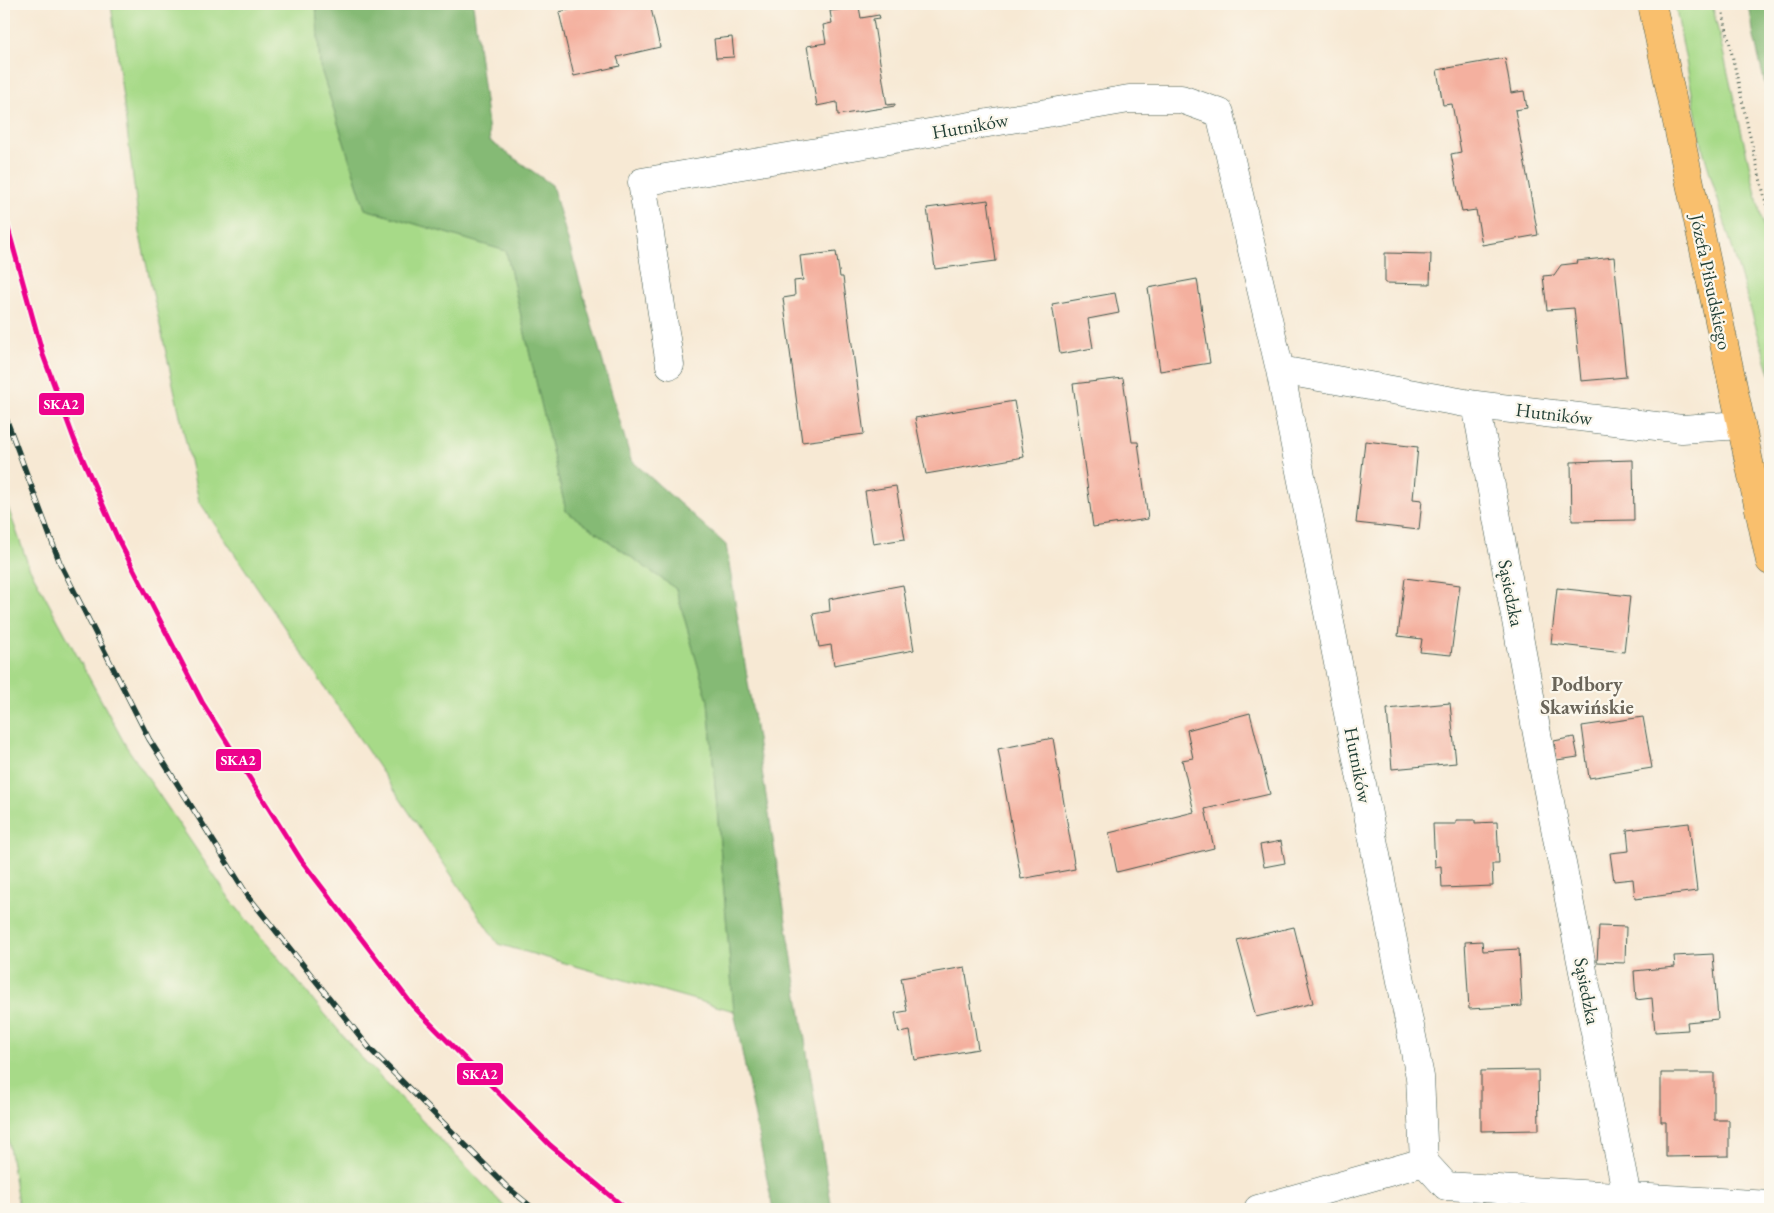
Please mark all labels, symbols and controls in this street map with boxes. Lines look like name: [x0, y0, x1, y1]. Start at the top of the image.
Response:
street label: Hutników: [930, 107, 1011, 145]
street label: Józefa Piłsudskiego: [1684, 210, 1738, 352]
line badge: SKA2: [38, 392, 85, 416]
text: SKA2: [43, 395, 79, 413]
street label: Hutników: [1514, 397, 1595, 431]
street label: Sąsiedzka: [1492, 557, 1530, 629]
district label: Podbory Skawińskie: [1540, 671, 1634, 720]
street label: Hutników: [1338, 725, 1378, 806]
line badge: SKA2: [215, 748, 262, 772]
text: SKA2: [220, 751, 256, 769]
street label: Sąsiedzka: [1568, 955, 1606, 1027]
line badge: SKA2: [456, 1062, 504, 1086]
text: SKA2: [462, 1065, 498, 1083]

